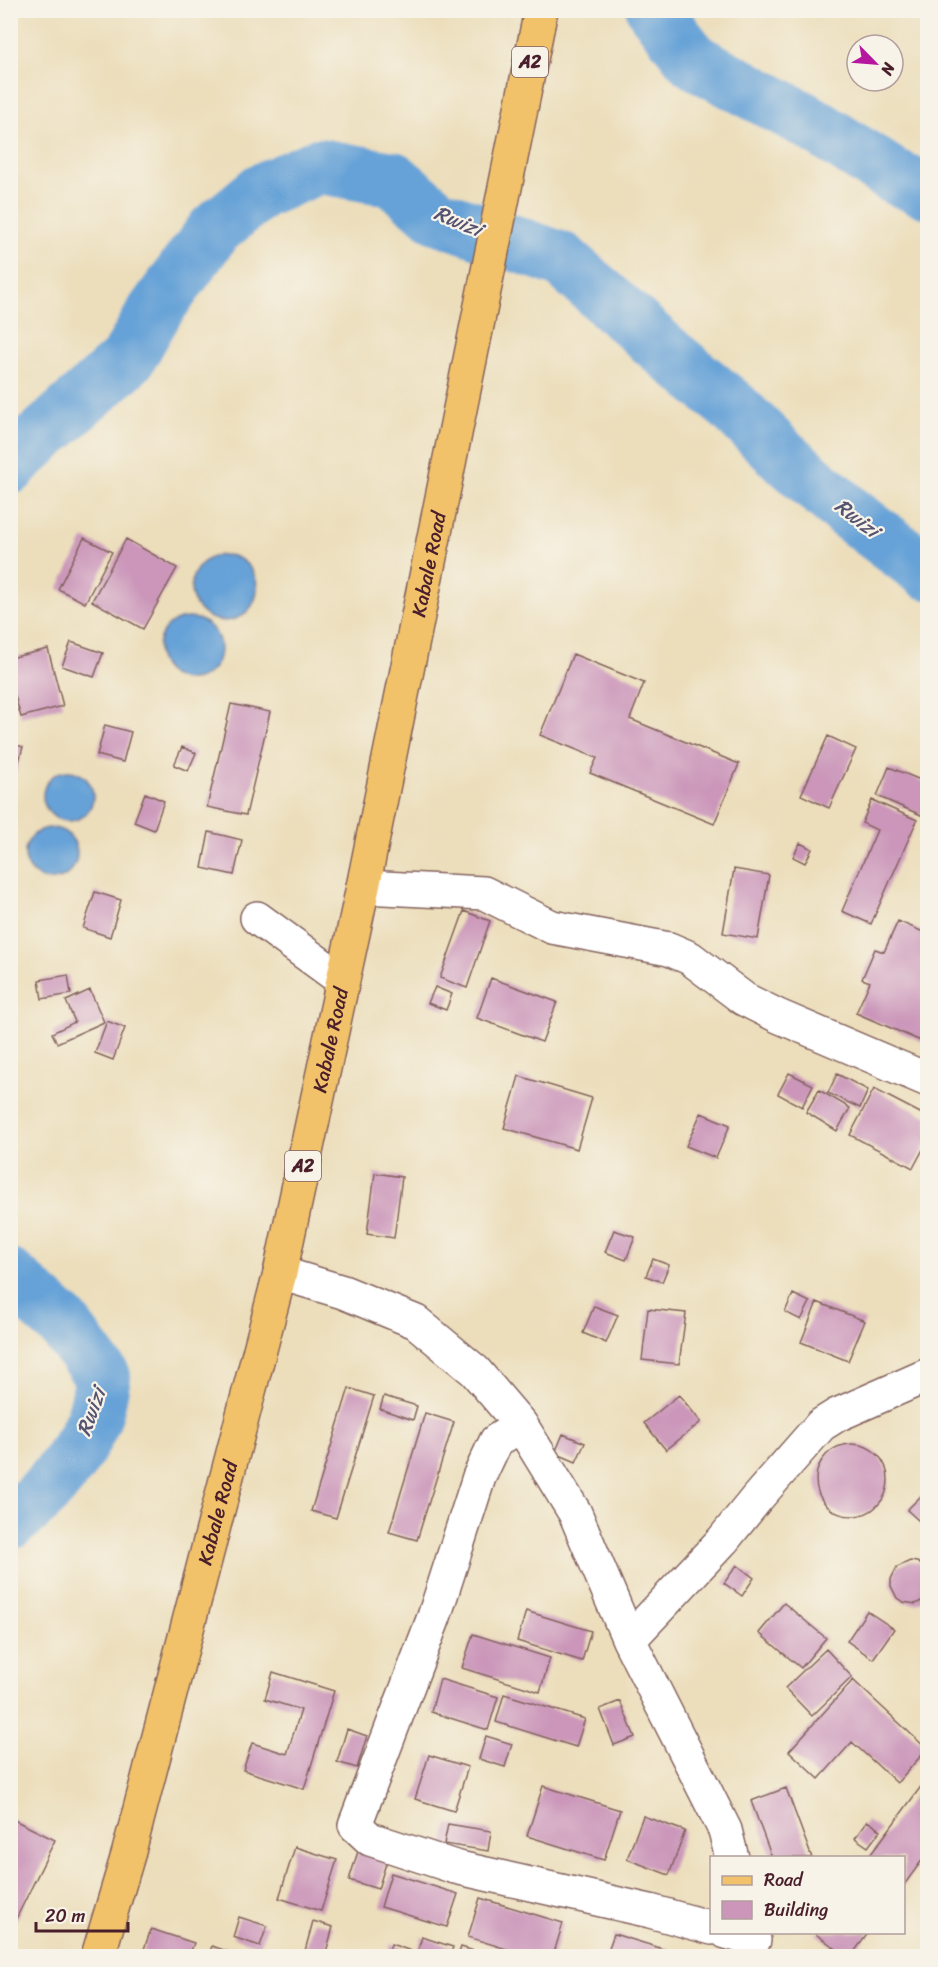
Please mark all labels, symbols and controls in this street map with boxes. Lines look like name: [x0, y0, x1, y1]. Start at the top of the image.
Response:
north arrow: [845, 33, 905, 93]
road number: A2: [512, 47, 548, 77]
text: N: [872, 57, 904, 81]
water label: Rwizi: [428, 194, 492, 250]
water label: Rwizi: [826, 488, 891, 551]
street label: Kabale Road: [401, 507, 457, 620]
street label: Kabale Road: [302, 983, 359, 1096]
road number: A2: [285, 1151, 321, 1181]
water label: Rwizi: [65, 1379, 119, 1441]
street label: Kabale Road: [187, 1456, 249, 1569]
legend: [710, 1856, 905, 1934]
text: Road: [764, 1864, 804, 1896]
text: Building: [764, 1894, 828, 1926]
scale bar: [36, 1895, 128, 1933]
text: 20 m: [45, 1900, 85, 1932]

